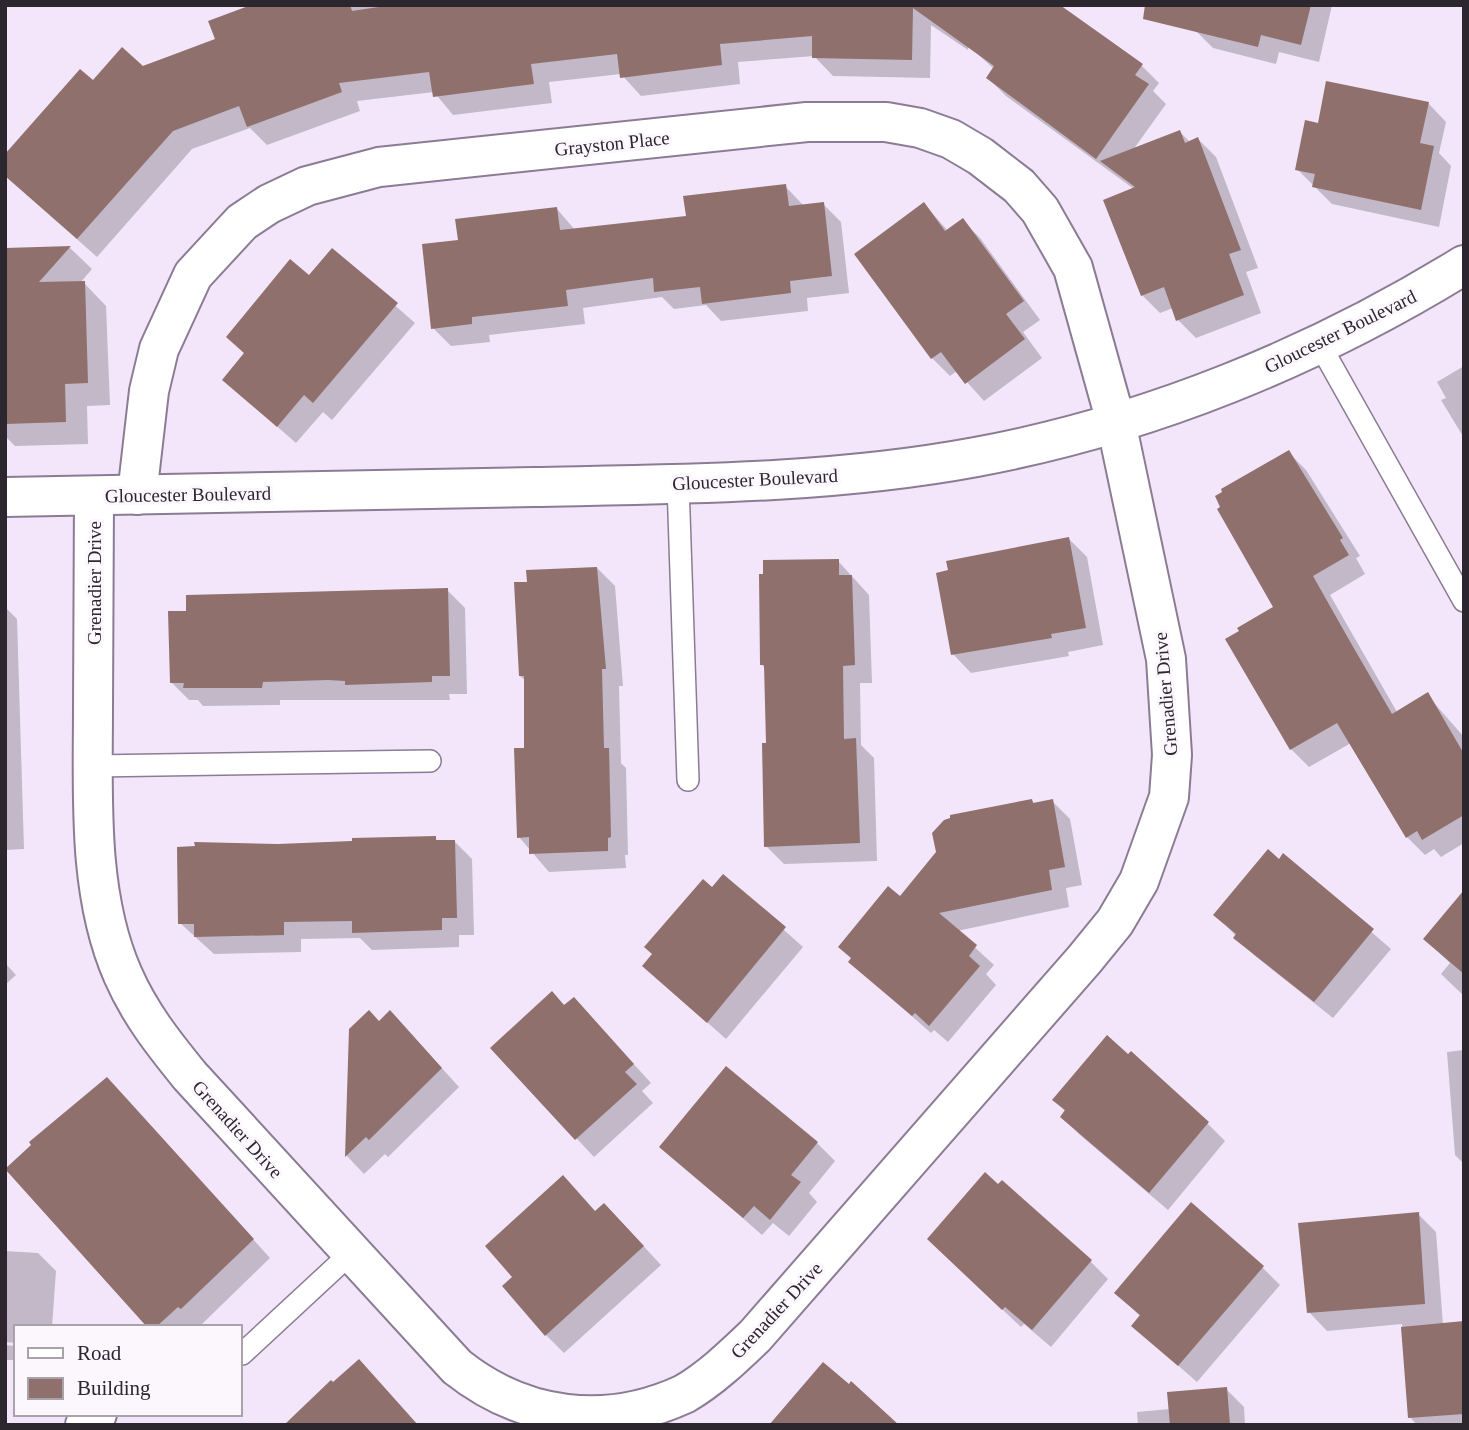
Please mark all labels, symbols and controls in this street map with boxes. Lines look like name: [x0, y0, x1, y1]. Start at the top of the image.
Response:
street label: Grayston Place: [553, 127, 671, 160]
street label: Gloucester Boulevard: [1261, 285, 1420, 377]
street label: Gloucester Boulevard: [671, 465, 839, 494]
street label: Gloucester Boulevard: [105, 483, 272, 506]
street label: Grenadier Drive: [84, 521, 105, 645]
street label: Grenadier Drive: [1150, 631, 1181, 757]
street label: Grenadier Drive: [188, 1076, 287, 1182]
street label: Grenadier Drive: [726, 1258, 826, 1363]
legend: [14, 1325, 242, 1416]
text: Road: [77, 1341, 122, 1365]
text: Building: [77, 1376, 151, 1400]

